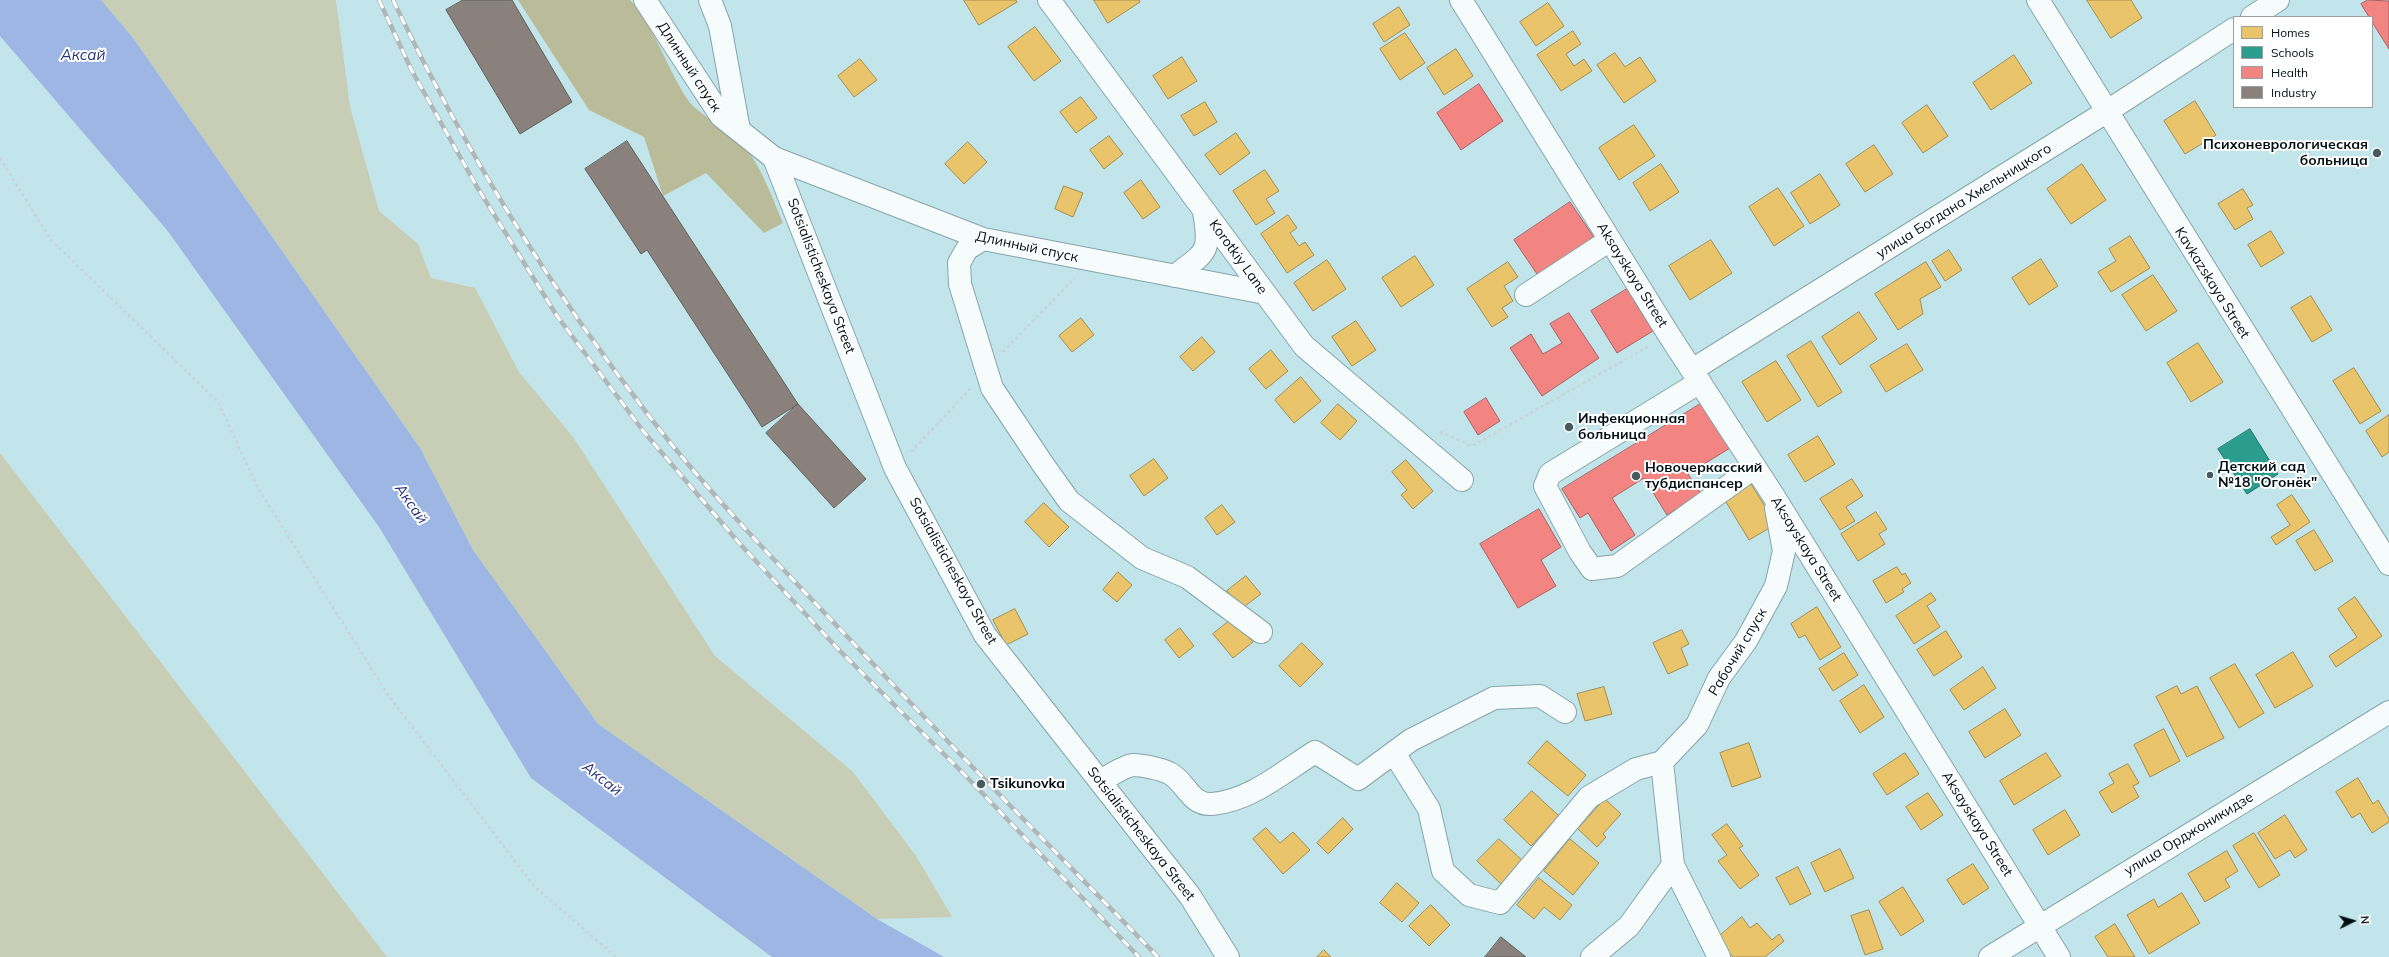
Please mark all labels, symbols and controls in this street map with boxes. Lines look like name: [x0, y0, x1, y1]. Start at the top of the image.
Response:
legend: [2233, 16, 2373, 108]
street label: Длинный спуск: [654, 19, 724, 115]
text: Homes: [2271, 25, 2310, 40]
text: Schools: [2271, 45, 2314, 60]
water label: Аксай: [61, 46, 105, 64]
text: Health: [2271, 65, 2308, 80]
text: Industry: [2271, 85, 2316, 100]
place label: Психоневрологическая больница: [2203, 137, 2368, 170]
street label: улица Богдана Хмельницкого: [1873, 140, 2055, 262]
marker: Психоневрологическая больница: [2371, 147, 2383, 159]
street label: Sotsialisticheskaya Street: [784, 196, 858, 356]
street label: Korotkiy Lane: [1205, 216, 1271, 298]
street label: Aksayskaya Street: [1593, 219, 1671, 331]
street label: Kavkazskaya Street: [2171, 224, 2253, 342]
street label: Длинный спуск: [974, 228, 1080, 266]
place label: Инфекционная больница: [1578, 411, 1685, 444]
marker: Инфекционная больница: [1563, 421, 1575, 433]
place label: Детский сад №18 "Огонёк": [2218, 459, 2317, 492]
place label: Новочеркасский тубдиспансер: [1645, 460, 1762, 492]
marker: Новочеркасский тубдиспансер: [1630, 470, 1642, 482]
marker: Детский сад №18 "Огонёк": [2205, 470, 2215, 480]
water label: Аксай: [391, 481, 431, 527]
street label: Aksayskaya Street: [1767, 493, 1845, 605]
street label: Sotsialisticheskaya Street: [906, 495, 1000, 647]
street label: Рабочий спуск: [1705, 605, 1771, 699]
water label: Аксай: [579, 758, 625, 800]
street label: Sotsialisticheskaya Street: [1084, 764, 1198, 904]
street label: Aksayskaya Street: [1938, 768, 2016, 880]
place label: Tsikunovka: [990, 776, 1065, 792]
marker: Tsikunovka: [975, 778, 987, 790]
street label: улица Орджоникидзе: [2121, 789, 2257, 879]
north arrow: [2333, 901, 2373, 941]
text: N: [2358, 915, 2372, 925]

